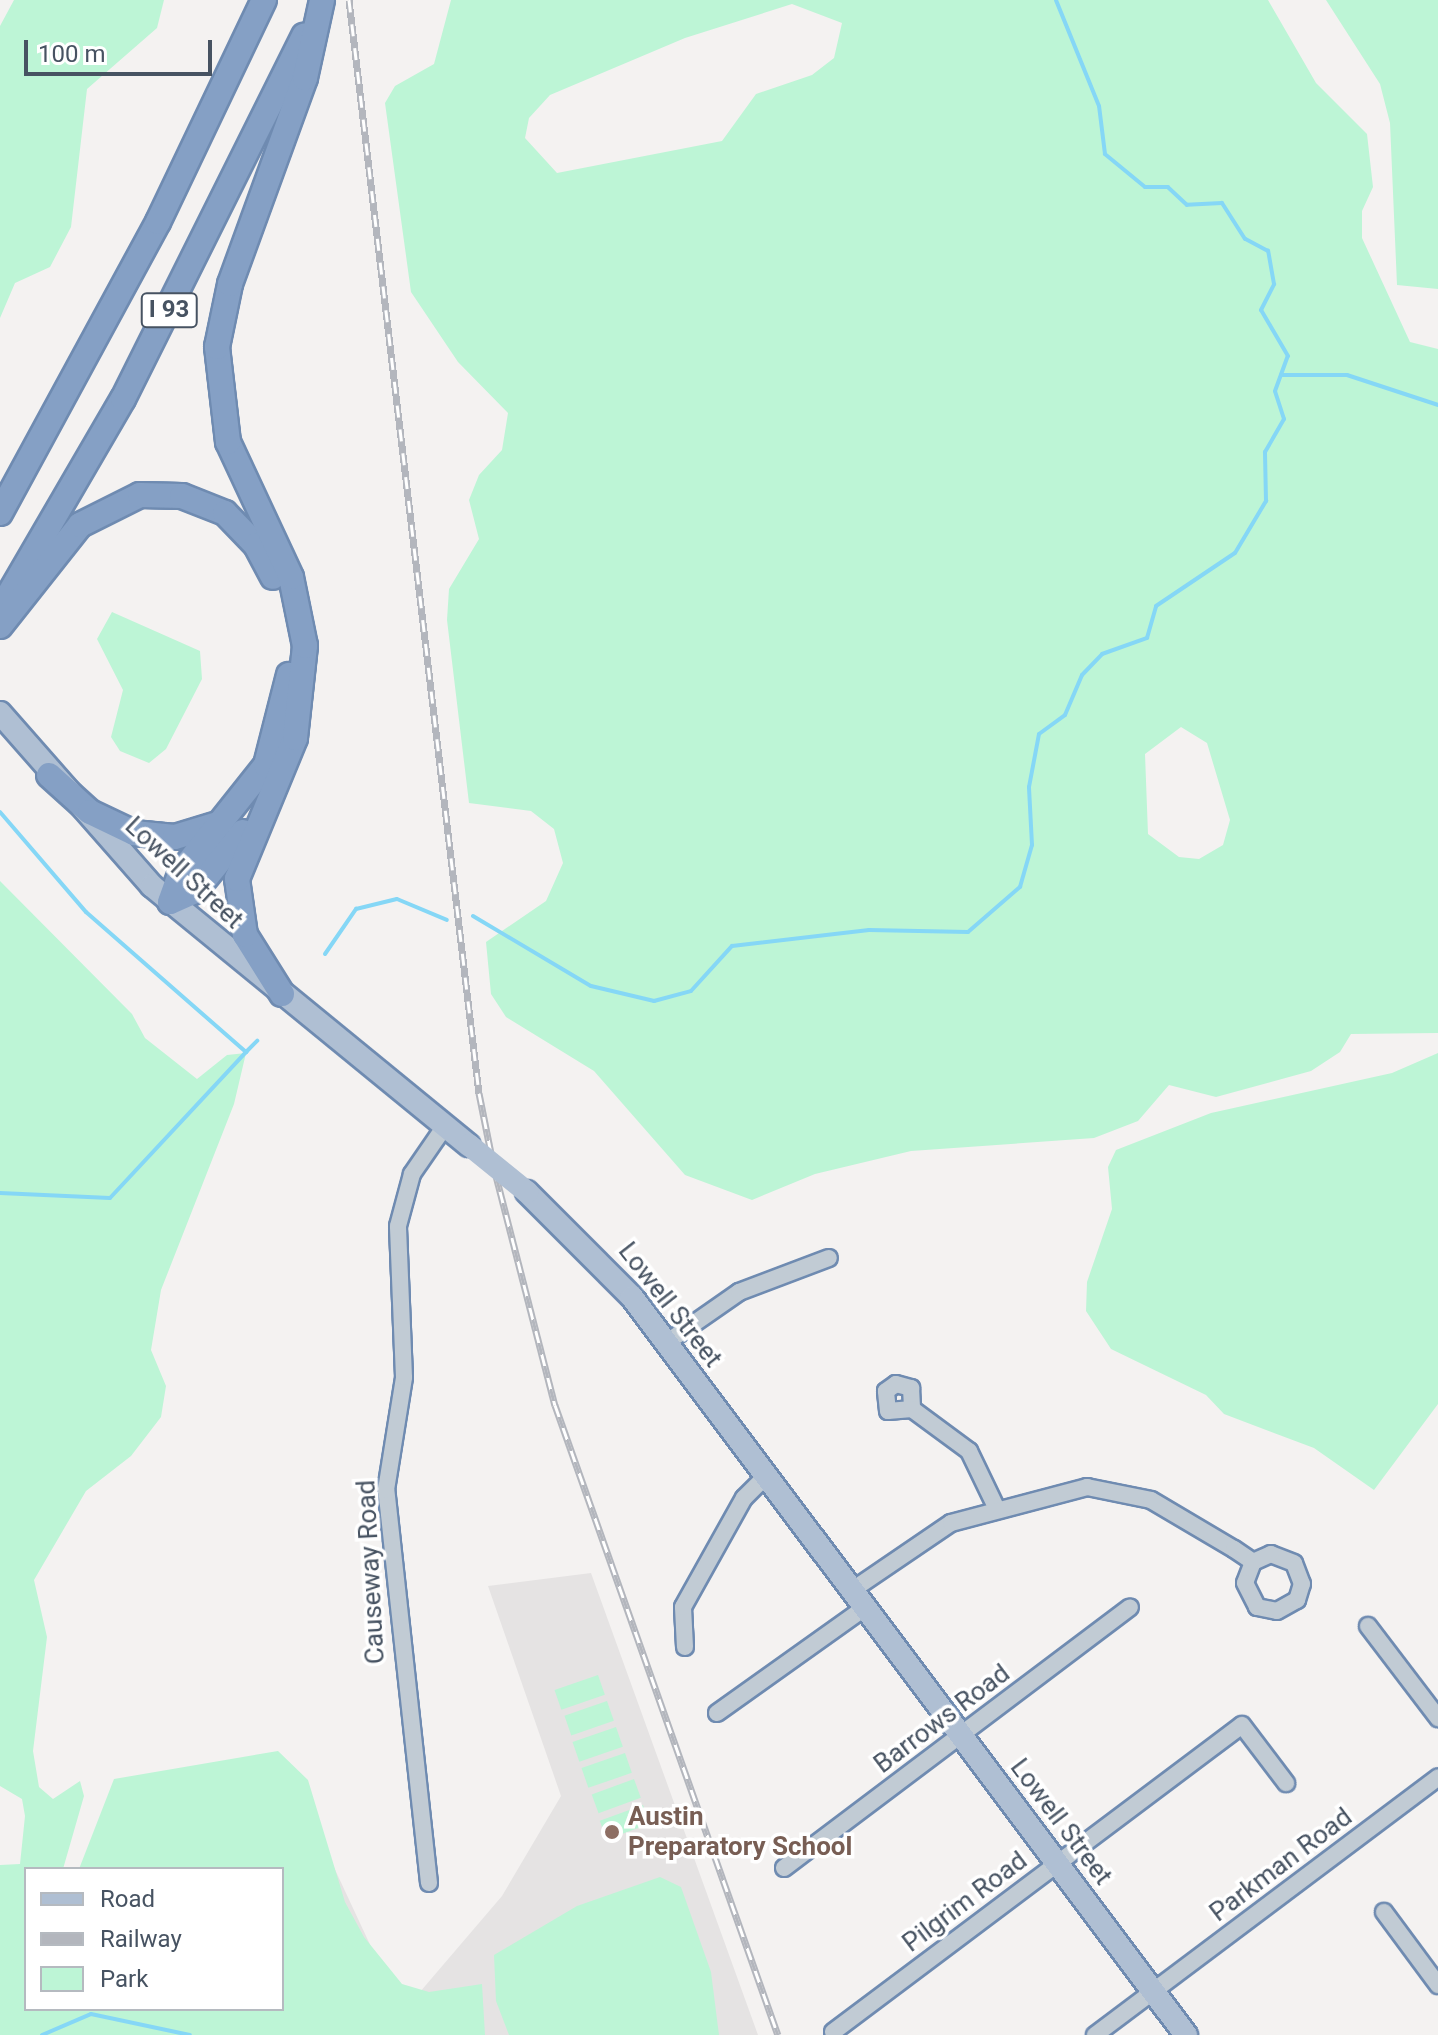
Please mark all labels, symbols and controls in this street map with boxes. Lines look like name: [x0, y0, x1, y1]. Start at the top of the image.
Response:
scale bar: [28, 24, 216, 74]
text: 100 m: [38, 40, 105, 68]
road number: I 93: [139, 290, 199, 330]
street label: Lowell Street: [119, 810, 249, 936]
street label: Lowell Street: [612, 1236, 728, 1374]
street label: Causeway Road: [351, 1479, 391, 1665]
street label: Barrows Road: [868, 1658, 1016, 1780]
street label: Lowell Street: [1003, 1753, 1119, 1891]
place label: Austin Preparatory School: [628, 1801, 852, 1862]
street label: Parkman Road: [1204, 1801, 1358, 1929]
marker: Austin Preparatory School: [603, 1823, 621, 1841]
street label: Pilgrim Road: [897, 1845, 1033, 1959]
legend: [24, 1867, 284, 2011]
text: Road: [100, 1885, 155, 1913]
text: Railway: [100, 1925, 182, 1953]
text: Park: [100, 1965, 148, 1993]

